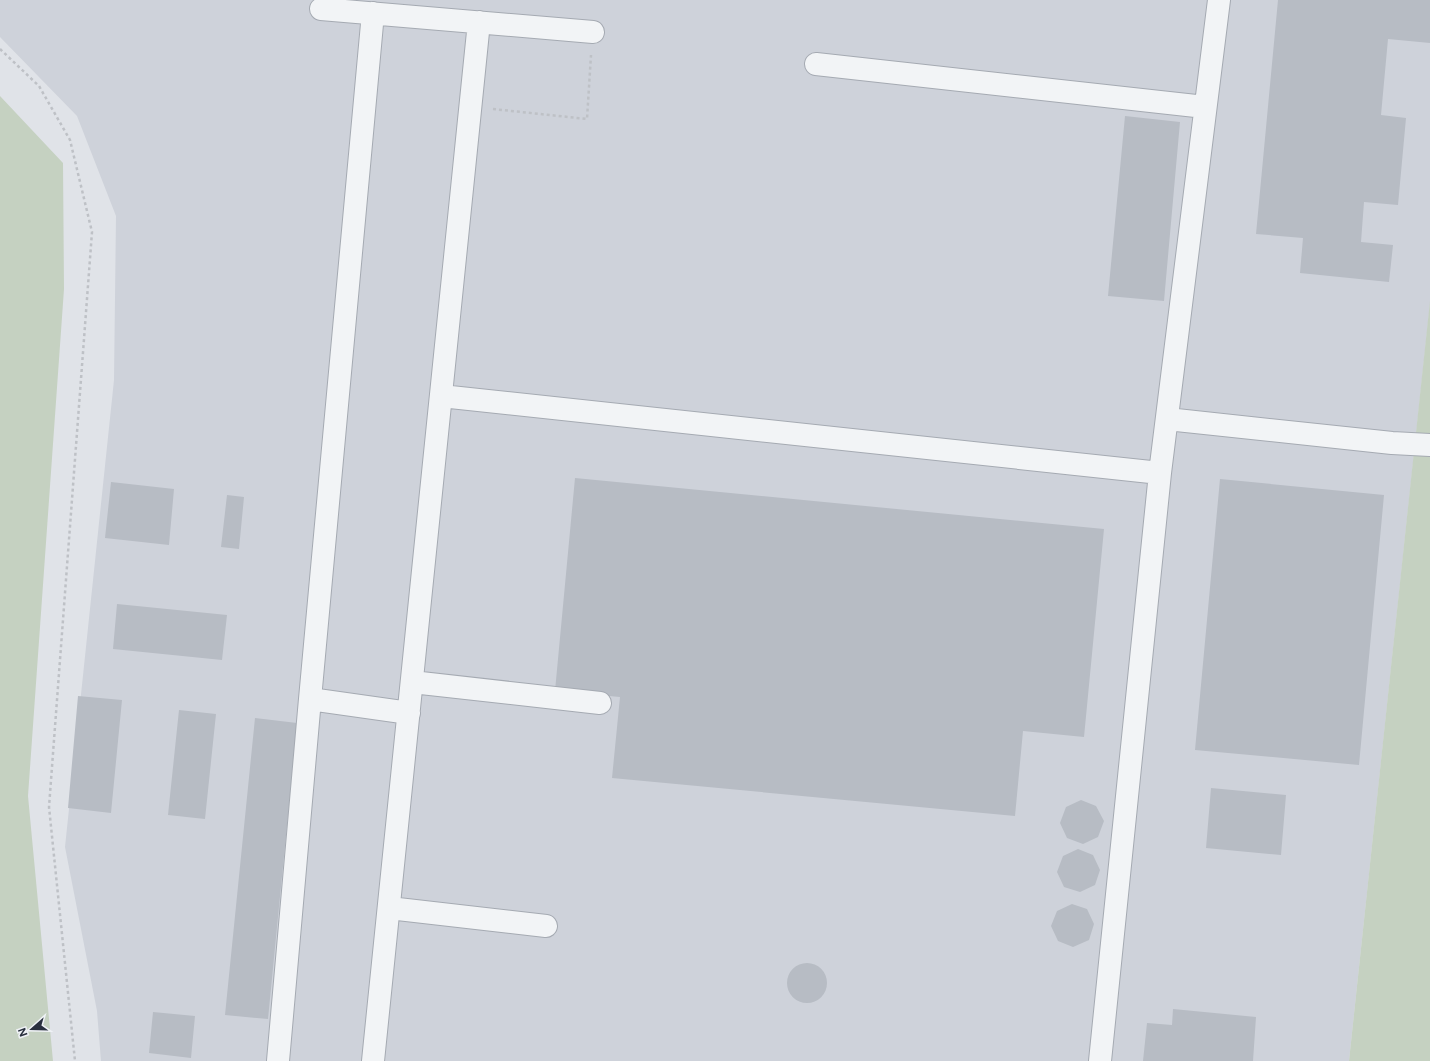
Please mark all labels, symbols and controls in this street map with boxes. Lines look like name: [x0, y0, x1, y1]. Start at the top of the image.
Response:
north arrow: [12, 1009, 52, 1049]
text: N: [16, 1026, 31, 1038]

